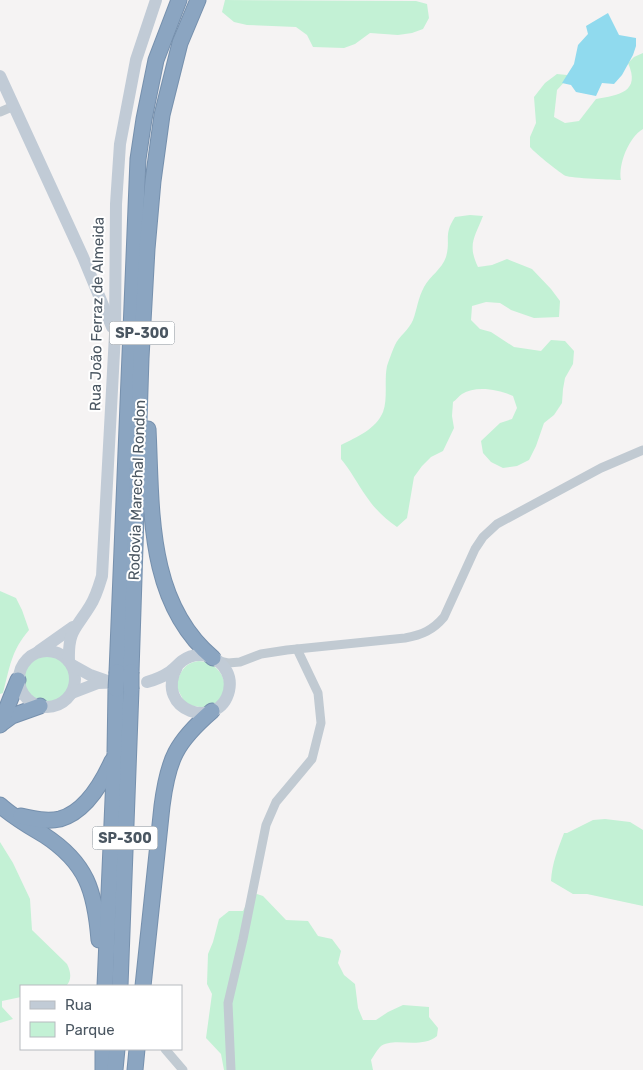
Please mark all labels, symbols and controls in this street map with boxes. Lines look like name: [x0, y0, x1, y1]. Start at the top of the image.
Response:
street label: Rua João Ferraz de Almeida: [86, 217, 108, 411]
road number: SP-300: [110, 322, 174, 344]
street label: Rodovia Marechal Rondon: [125, 399, 149, 581]
road number: SP-300: [92, 826, 158, 850]
legend: [20, 985, 182, 1050]
text: Rua: [65, 996, 92, 1014]
text: Parque: [65, 1021, 115, 1039]

